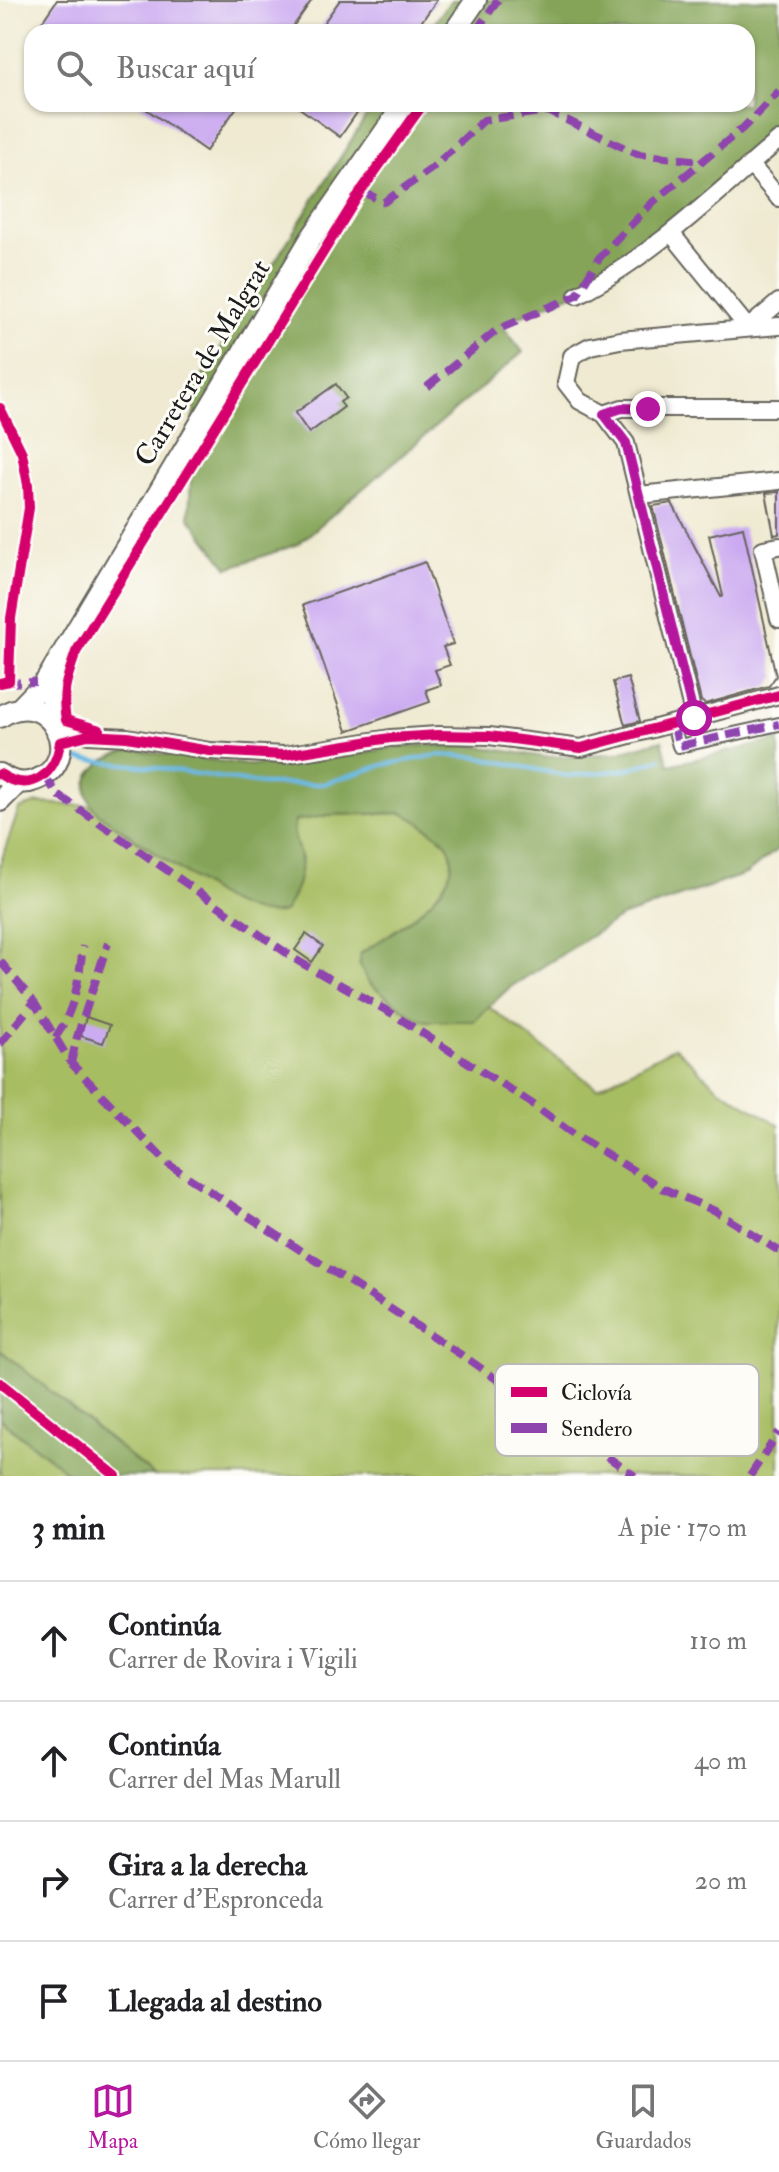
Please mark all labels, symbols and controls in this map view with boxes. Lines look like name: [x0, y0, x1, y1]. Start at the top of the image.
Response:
search box: [24, 24, 755, 112]
icon: search: [52, 46, 96, 90]
text: Buscar aquí: [116, 50, 255, 87]
street label: Carretera de Malgrat: [128, 253, 278, 473]
route end: [630, 391, 666, 427]
route start: [676, 700, 712, 736]
legend: [495, 1364, 759, 1456]
text: Ciclovía: [561, 1379, 633, 1407]
text: Sendero: [561, 1415, 632, 1443]
text: 3 min: [32, 1507, 105, 1550]
text: A pie · 170 m: [618, 1512, 747, 1544]
text: Continúa: [108, 1607, 221, 1644]
icon: ahead: [32, 1619, 76, 1663]
text: 110 m: [690, 1625, 747, 1657]
text: Carrer de Rovira i Vigili: [108, 1644, 358, 1676]
text: Continúa: [108, 1727, 221, 1764]
icon: ahead: [32, 1739, 76, 1783]
text: 40 m: [694, 1745, 747, 1777]
text: Carrer del Mas Marull: [108, 1764, 341, 1796]
text: Gira a la derecha: [108, 1847, 307, 1884]
icon: right: [32, 1859, 76, 1903]
text: 20 m: [695, 1865, 747, 1897]
text: Carrer d'Espronceda: [108, 1884, 323, 1916]
icon: arrive: [32, 1979, 76, 2023]
text: Llegada al destino: [108, 1983, 322, 2020]
tab: Mapa: [88, 2079, 138, 2155]
tab: Cómo llegar: [313, 2079, 420, 2155]
tab: Guardados: [596, 2079, 691, 2155]

